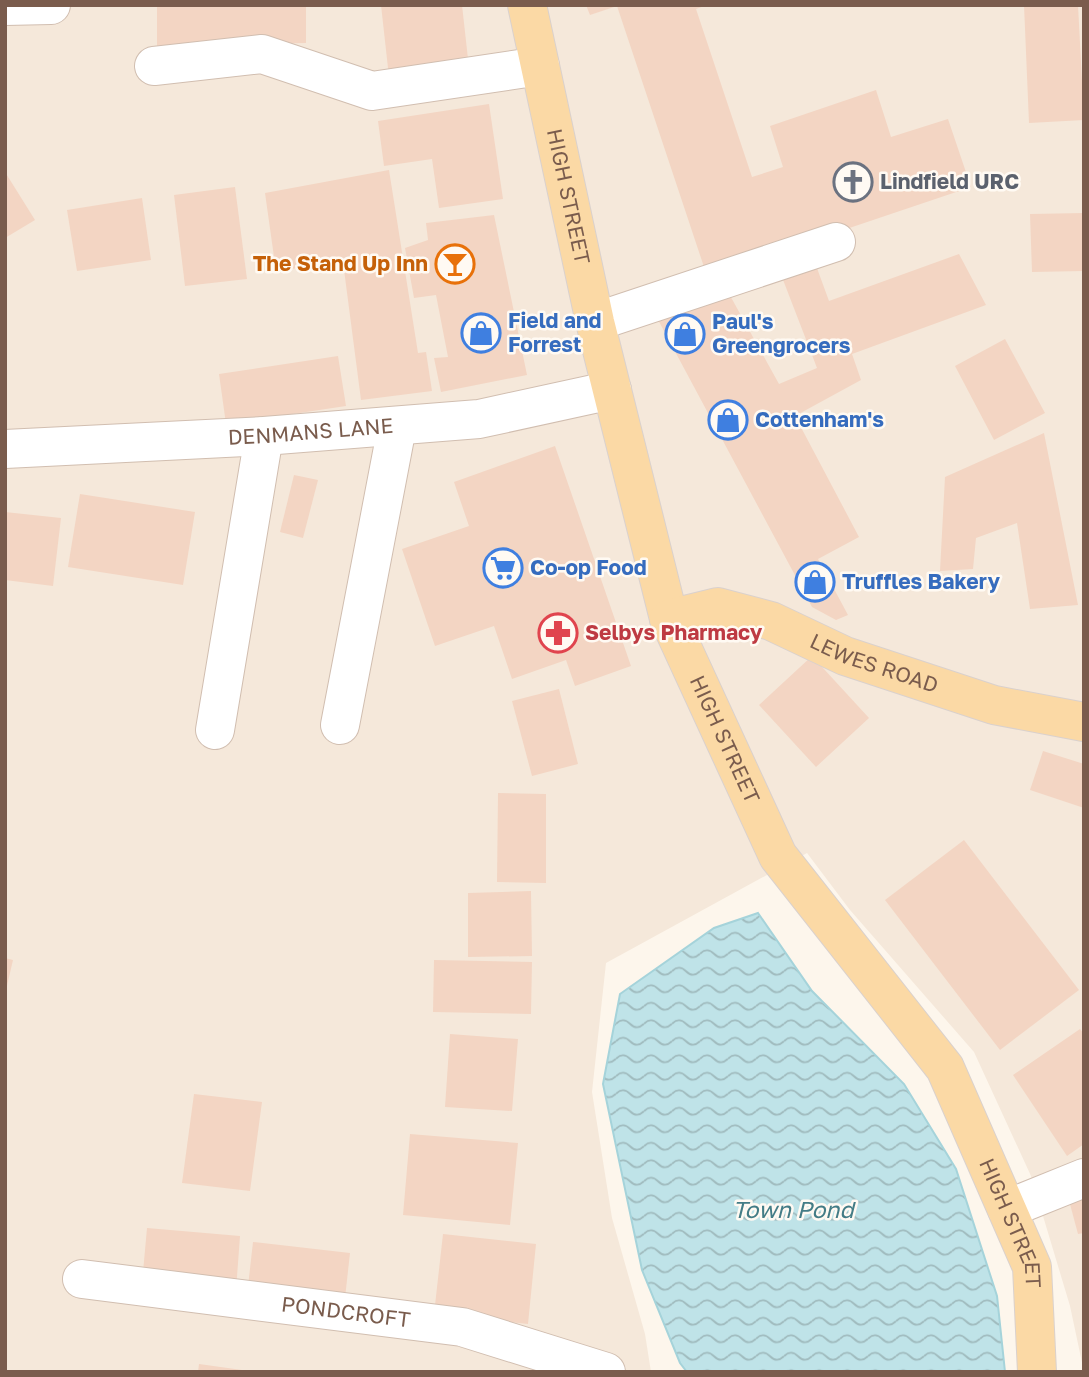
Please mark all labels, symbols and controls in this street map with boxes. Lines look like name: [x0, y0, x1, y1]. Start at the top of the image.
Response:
street label: HIGH STREET: [542, 126, 596, 267]
church icon: Lindfield URC: [832, 161, 874, 203]
place label: Lindfield URC: [880, 168, 1019, 194]
bar icon: The Stand Up Inn: [434, 243, 476, 285]
place label: The Stand Up Inn: [253, 250, 428, 276]
place label: Field and Forrest: [508, 307, 602, 357]
place label: Paul's Greengrocers: [712, 308, 851, 358]
shop icon: Field and Forrest: [460, 312, 502, 354]
shop icon: Paul's Greengrocers: [664, 313, 706, 355]
shop icon: Cottenham's: [707, 399, 749, 441]
place label: Cottenham's: [755, 406, 884, 432]
street label: DENMANS LANE: [227, 412, 394, 450]
supermarket icon: Co-op Food: [482, 547, 524, 589]
place label: Co-op Food: [530, 554, 647, 580]
shop icon: Truffles Bakery: [794, 561, 836, 603]
place label: Truffles Bakery: [842, 568, 1000, 594]
pharmacy icon: Selbys Pharmacy: [537, 612, 579, 654]
place label: Selbys Pharmacy: [585, 619, 763, 645]
street label: LEWES ROAD: [806, 627, 942, 698]
street label: HIGH STREET: [685, 671, 766, 807]
street label: HIGH STREET: [974, 1154, 1047, 1288]
water label: Town Pond: [732, 1195, 856, 1223]
street label: PONDCROFT: [280, 1290, 412, 1332]

